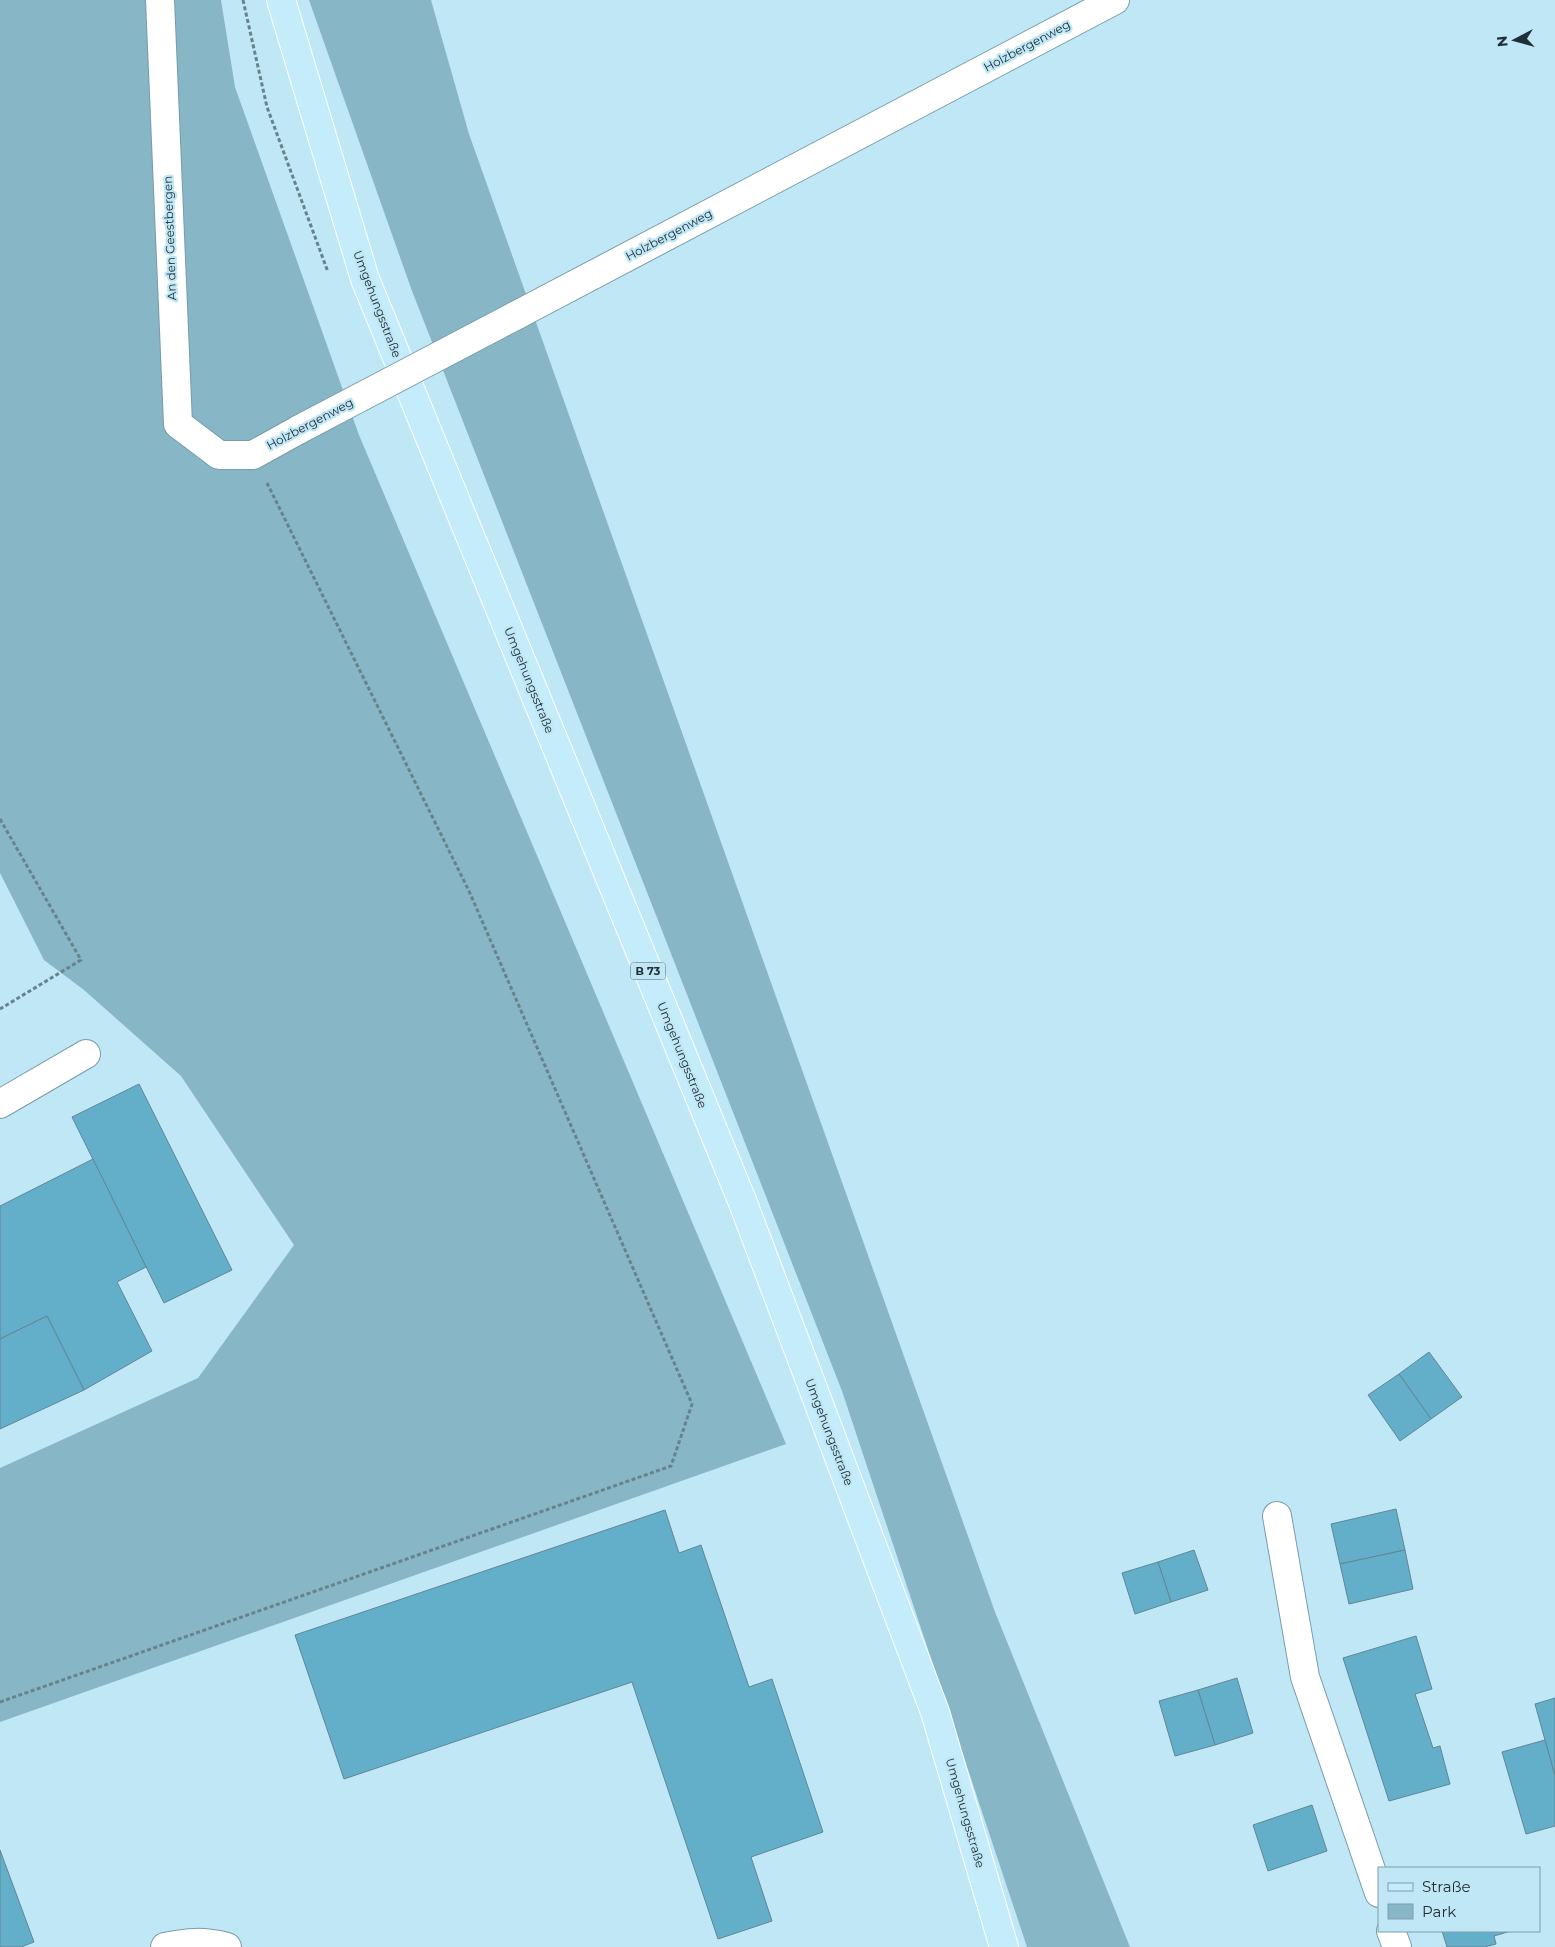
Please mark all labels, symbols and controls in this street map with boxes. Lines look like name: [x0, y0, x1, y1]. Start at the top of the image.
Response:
north arrow: [1490, 15, 1540, 65]
street label: Holzbergenweg: [981, 16, 1073, 75]
text: N: [1493, 35, 1512, 48]
street label: An den Geestbergen: [160, 175, 179, 301]
street label: Holzbergenweg: [623, 205, 715, 264]
street label: Umgehungsstraße: [350, 248, 405, 359]
street label: Holzbergenweg: [264, 394, 356, 453]
street label: Umgehungsstraße: [501, 624, 558, 735]
road number: B 73: [630, 962, 666, 979]
street label: Umgehungsstraße: [654, 999, 711, 1110]
street label: Umgehungsstraße: [802, 1376, 857, 1487]
street label: Umgehungsstraße: [943, 1756, 988, 1869]
legend: [1378, 1867, 1540, 1932]
text: Straße: [1422, 1877, 1471, 1896]
text: Park: [1422, 1902, 1456, 1921]

